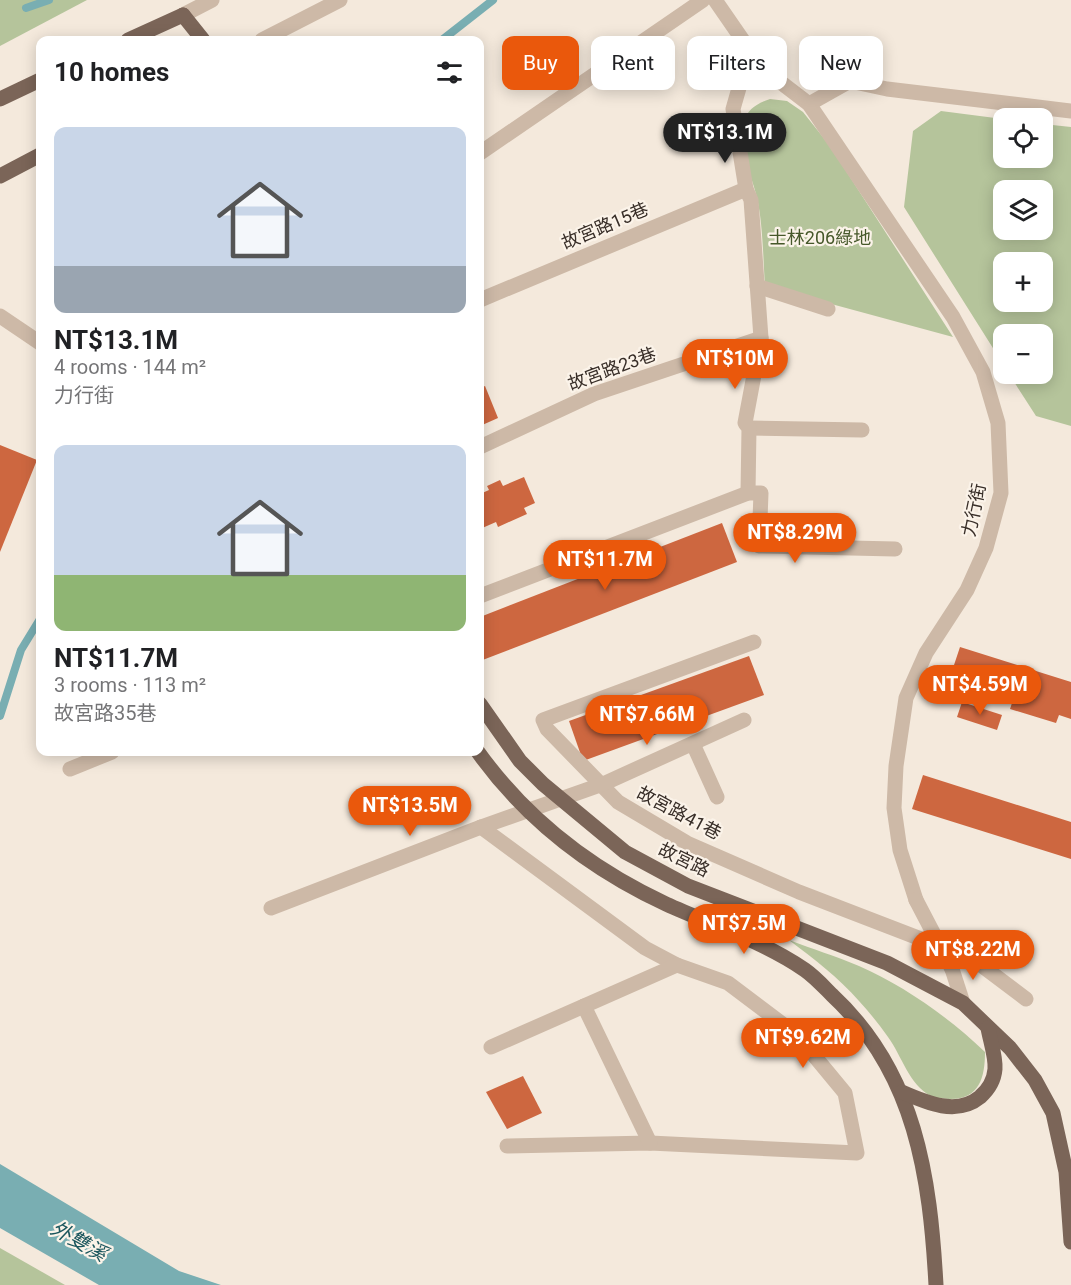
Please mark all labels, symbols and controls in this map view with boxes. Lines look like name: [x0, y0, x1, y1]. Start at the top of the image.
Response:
chip: Buy: [502, 36, 579, 90]
chip: Rent: [591, 36, 675, 90]
chip: Filters: [687, 36, 787, 90]
chip: New: [799, 36, 883, 90]
icon: filters: [433, 56, 466, 89]
text: 10 homes: [54, 57, 169, 87]
map controls: [993, 108, 1053, 384]
button: locate: [993, 108, 1053, 168]
pin: NT$13.1M: [663, 113, 787, 164]
text: NT$13.1M: [677, 120, 773, 144]
icon: home: [206, 166, 314, 274]
button: layers: [993, 180, 1053, 240]
street label: 故宮路15巷: [558, 198, 651, 253]
park label: 士林206綠地: [769, 227, 871, 248]
button: +: [993, 252, 1053, 312]
button: −: [993, 324, 1053, 384]
text: NT$13.1M: [54, 325, 178, 355]
pin: NT$10M: [686, 339, 784, 390]
street label: 故宮路23巷: [565, 343, 659, 394]
text: NT$10M: [696, 346, 774, 370]
text: 4 rooms · 144 m²: [54, 355, 206, 379]
text: 力行街: [54, 383, 114, 407]
street label: 力行街: [958, 481, 989, 538]
icon: home: [206, 484, 314, 592]
pin: NT$8.29M: [733, 513, 857, 564]
text: NT$8.29M: [747, 520, 843, 544]
pin: NT$11.7M: [543, 540, 667, 591]
text: NT$11.7M: [557, 547, 653, 571]
text: NT$11.7M: [54, 643, 178, 673]
pin: NT$4.59M: [918, 665, 1042, 716]
text: NT$4.59M: [932, 672, 1028, 696]
text: 3 rooms · 113 m²: [54, 673, 206, 697]
pin: NT$7.66M: [585, 695, 709, 746]
text: 故宮路35巷: [54, 701, 156, 725]
text: NT$7.66M: [599, 702, 695, 726]
street label: 故宮路41巷: [634, 782, 725, 843]
pin: NT$13.5M: [348, 786, 472, 837]
text: NT$13.5M: [362, 793, 458, 817]
street label: 故宮路: [655, 838, 713, 881]
pin: NT$7.5M: [689, 904, 799, 955]
text: NT$7.5M: [702, 911, 786, 935]
pin: NT$8.22M: [911, 930, 1035, 981]
text: NT$8.22M: [925, 937, 1021, 961]
pin: NT$9.62M: [741, 1018, 865, 1069]
text: NT$9.62M: [755, 1025, 851, 1049]
water label: 外雙溪: [47, 1216, 114, 1267]

